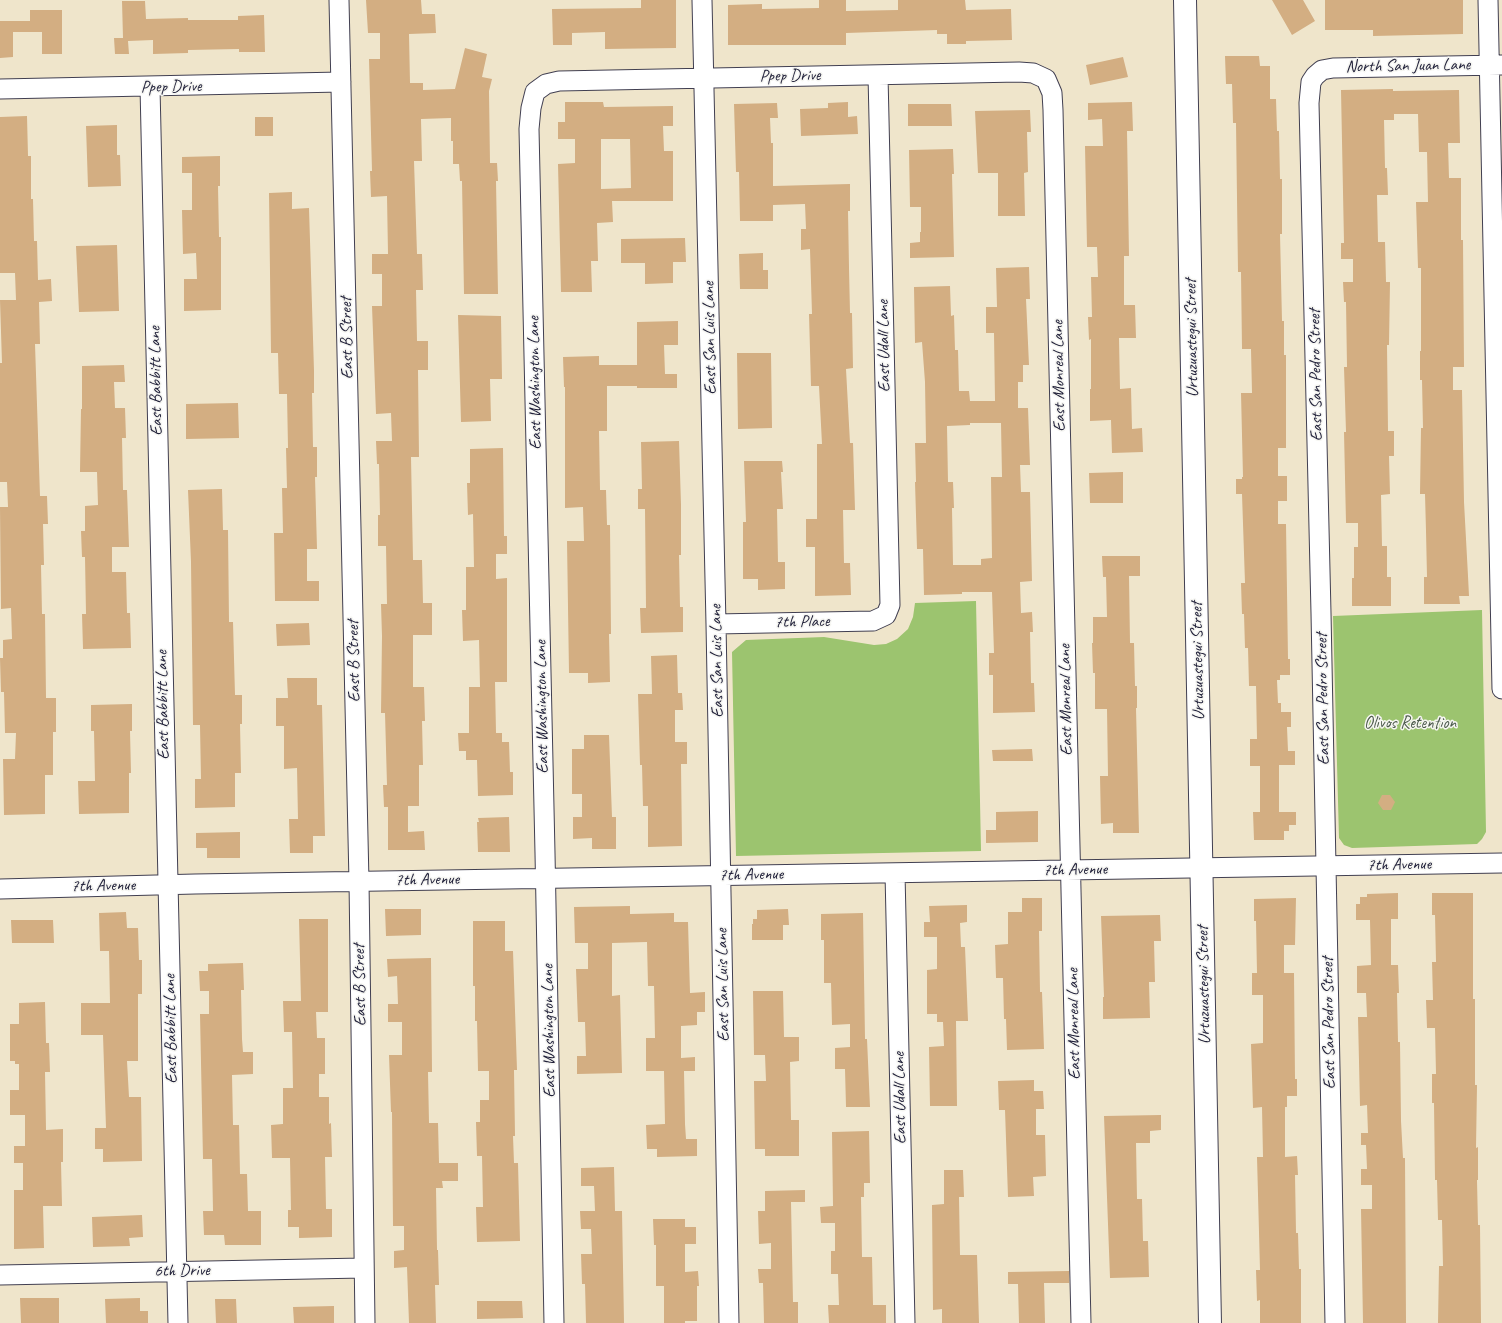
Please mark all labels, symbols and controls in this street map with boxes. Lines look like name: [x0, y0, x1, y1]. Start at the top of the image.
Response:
street label: North San Juan Lane: [1346, 55, 1470, 77]
street label: Ppep Drive: [759, 65, 821, 87]
street label: Ppep Drive: [140, 76, 202, 98]
street label: Urtuzuastegui Street: [1181, 279, 1203, 397]
street label: East San Luis Lane: [699, 281, 721, 395]
street label: East B Street: [336, 297, 358, 379]
street label: East Udall Lane: [873, 300, 895, 392]
street label: East San Pedro Street: [1305, 309, 1327, 441]
street label: East Washington Lane: [524, 316, 546, 450]
street label: East Monreal Lane: [1048, 320, 1070, 432]
street label: East Babbitt Lane: [145, 326, 167, 436]
street label: Urtuzuastegui Street: [1187, 602, 1209, 720]
street label: East San Luis Lane: [706, 604, 728, 718]
street label: 7th Place: [774, 611, 830, 633]
street label: East B Street: [343, 620, 365, 702]
street label: East San Pedro Street: [1312, 633, 1334, 765]
street label: East Washington Lane: [531, 640, 553, 774]
street label: East Monreal Lane: [1055, 644, 1077, 756]
street label: East Babbitt Lane: [152, 650, 174, 760]
park label: Olivos Retention: [1364, 714, 1456, 734]
street label: 7th Avenue: [1367, 854, 1431, 876]
street label: 7th Avenue: [1043, 859, 1107, 881]
street label: 7th Avenue: [719, 864, 783, 886]
street label: 7th Avenue: [395, 869, 459, 891]
street label: 7th Avenue: [71, 875, 135, 897]
street label: Urtuzuastegui Street: [1193, 926, 1215, 1044]
street label: East San Luis Lane: [712, 928, 734, 1042]
street label: East B Street: [349, 944, 371, 1026]
street label: East San Pedro Street: [1318, 957, 1340, 1089]
street label: East Washington Lane: [538, 964, 560, 1098]
street label: East Monreal Lane: [1063, 968, 1085, 1080]
street label: East Babbitt Lane: [160, 974, 182, 1084]
street label: East Udall Lane: [889, 1052, 911, 1144]
street label: 6th Drive: [154, 1260, 210, 1282]

